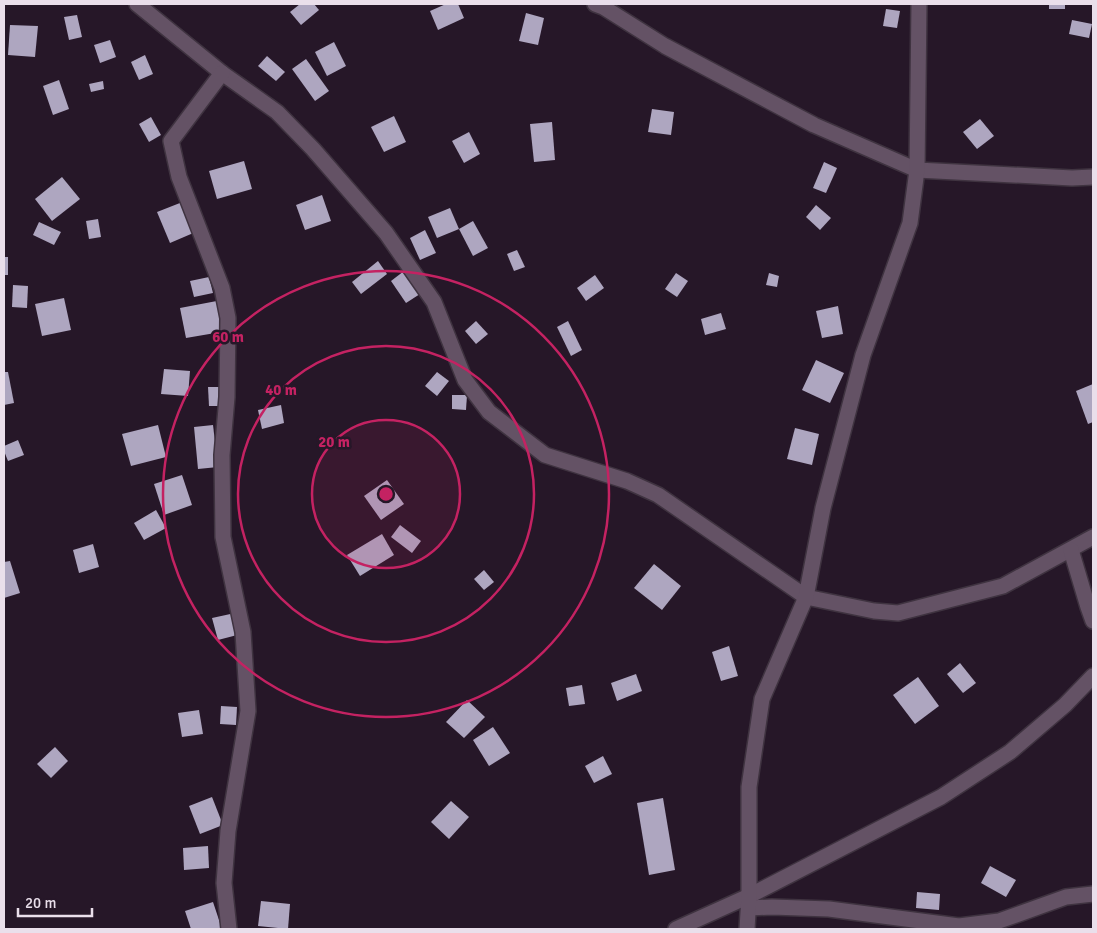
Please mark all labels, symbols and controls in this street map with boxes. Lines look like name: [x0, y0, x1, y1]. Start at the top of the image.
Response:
text: 60 m: [212, 328, 244, 346]
text: 40 m: [265, 381, 297, 399]
text: 20 m: [318, 433, 350, 451]
centre of rings: [377, 485, 395, 503]
scale bar: [18, 886, 91, 918]
text: 20 m: [25, 894, 56, 912]

